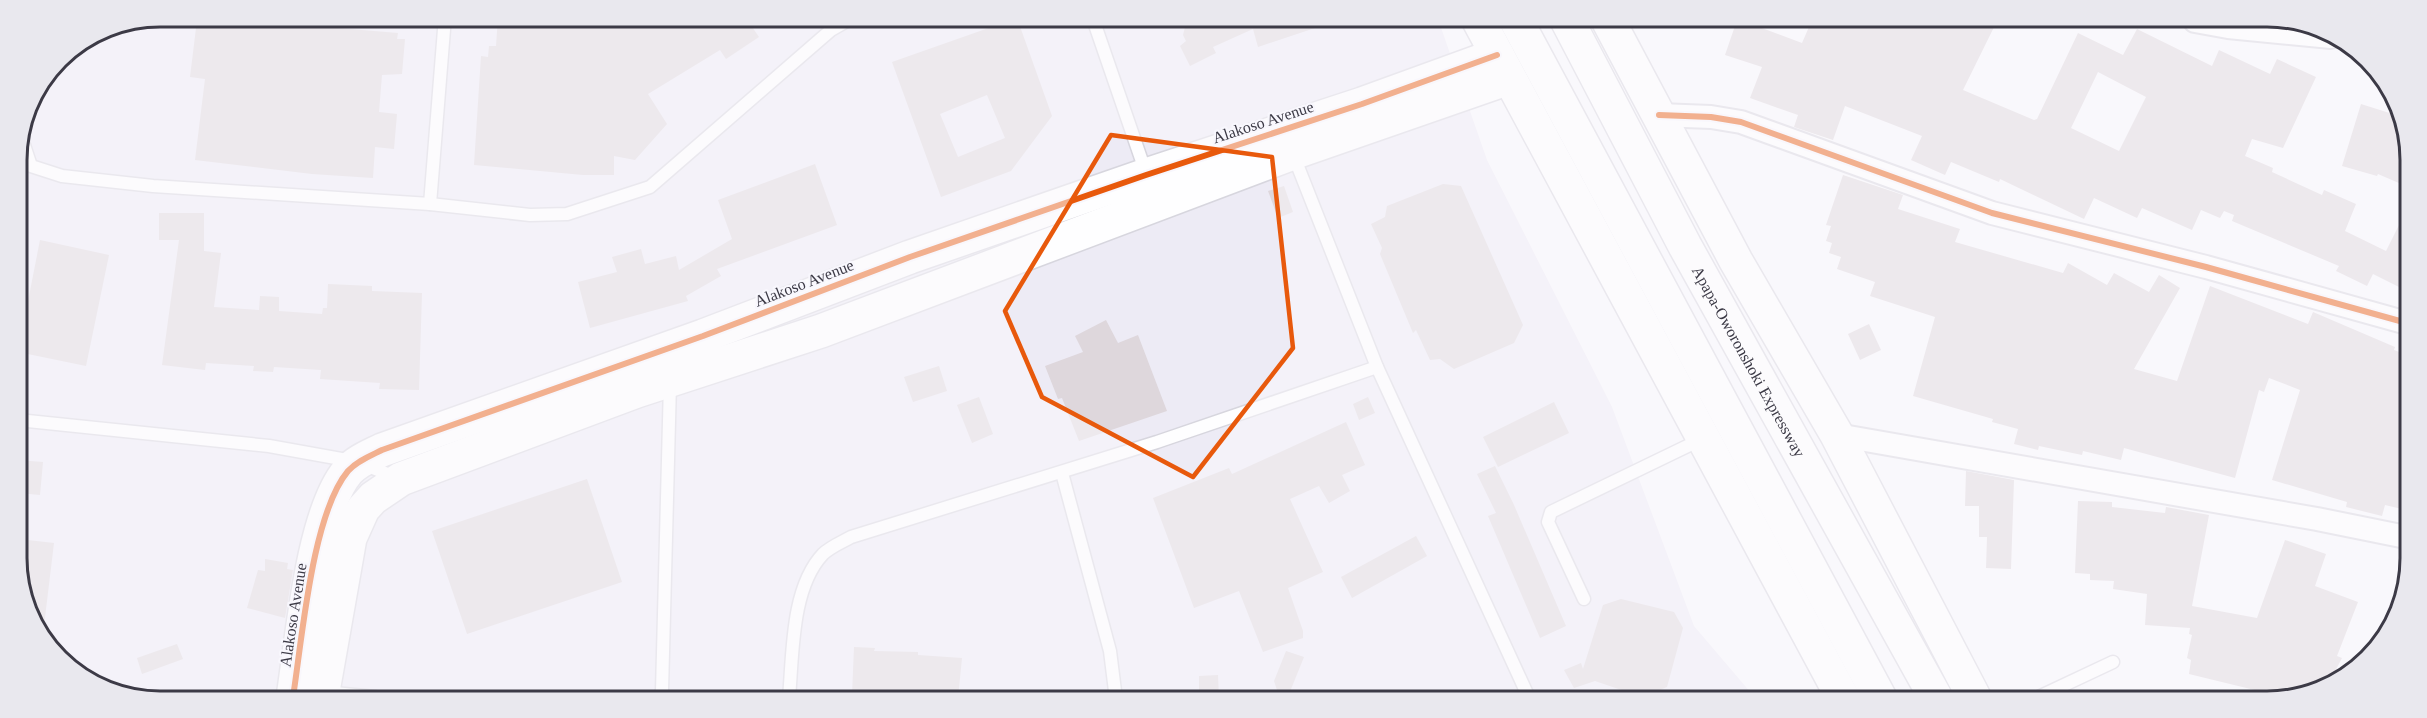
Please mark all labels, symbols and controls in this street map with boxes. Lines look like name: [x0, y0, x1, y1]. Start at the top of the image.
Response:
street label: Alakoso Avenue: [1210, 98, 1316, 146]
street label: Alakoso Avenue: [752, 256, 856, 310]
street label: Apapa-Oworonshoki Expressway: [1689, 263, 1809, 460]
street label: Alakoso Avenue: [276, 562, 310, 668]

